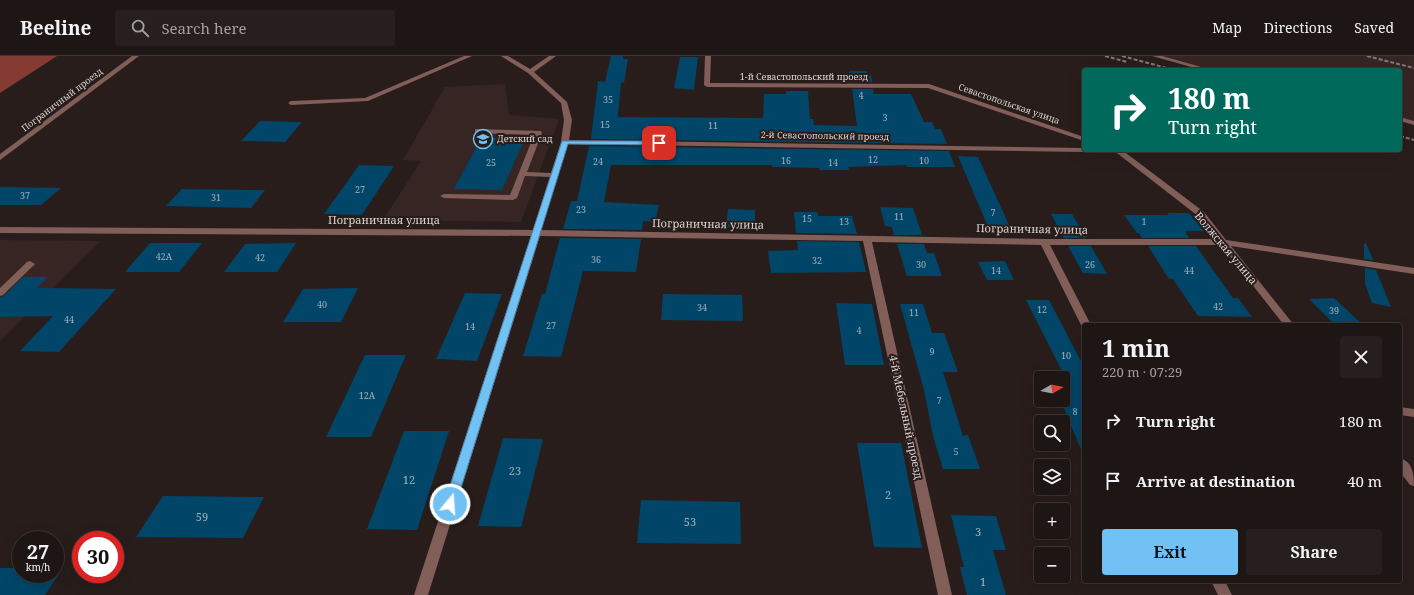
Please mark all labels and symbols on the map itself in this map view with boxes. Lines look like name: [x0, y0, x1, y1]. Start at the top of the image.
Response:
street label: Пограничный проезд: [18, 64, 105, 134]
street label: 1-й Севастопольский проезд: [740, 70, 869, 83]
street label: Севастопольская улица: [957, 80, 1062, 127]
house number: 4: [858, 89, 864, 102]
house number: 35: [603, 93, 613, 106]
house number: 3: [882, 111, 888, 124]
house number: 15: [600, 118, 610, 131]
house number: 11: [708, 119, 718, 132]
pin: [642, 126, 676, 160]
school or university icon: Детский сад: [472, 128, 494, 150]
street label: 2-й Севастопольский проезд: [761, 128, 890, 143]
place label: Детский сад: [497, 132, 553, 145]
house number: 12: [868, 153, 878, 166]
house number: 16: [781, 154, 791, 167]
house number: 10: [919, 154, 929, 167]
house number: 24: [593, 155, 603, 168]
house number: 25: [486, 156, 496, 169]
house number: 14: [828, 156, 838, 169]
house number: 27: [355, 183, 365, 196]
house number: 37: [20, 189, 30, 202]
house number: 31: [211, 191, 221, 204]
house number: 23: [576, 203, 586, 216]
house number: 7: [990, 206, 996, 219]
street label: Волжская улица: [1192, 208, 1261, 287]
house number: 11: [894, 210, 904, 223]
street label: Пограничная улица: [328, 212, 440, 227]
house number: 15: [802, 212, 812, 225]
street label: Пограничная улица: [652, 215, 764, 232]
house number: 13: [839, 215, 849, 228]
house number: 1: [1141, 215, 1147, 228]
street label: Пограничная улица: [976, 220, 1088, 237]
house number: 42А: [156, 250, 173, 263]
house number: 42: [255, 251, 265, 264]
house number: 36: [591, 253, 601, 266]
house number: 32: [812, 254, 822, 267]
house number: 30: [916, 258, 926, 271]
house number: 26: [1085, 258, 1095, 271]
house number: 14: [991, 264, 1001, 277]
house number: 44: [1184, 264, 1194, 277]
house number: 40: [317, 298, 327, 311]
house number: 42: [1213, 300, 1223, 313]
house number: 34: [697, 301, 707, 314]
house number: 12: [1037, 303, 1047, 316]
house number: 39: [1329, 304, 1339, 317]
house number: 11: [909, 306, 919, 319]
house number: 44: [64, 313, 74, 326]
house number: 27: [546, 319, 556, 332]
house number: 14: [465, 320, 475, 333]
house number: 4: [856, 324, 862, 337]
house number: 9: [929, 345, 935, 358]
house number: 10: [1061, 349, 1071, 362]
street label: 4-й Мебельный проезд: [886, 354, 927, 480]
north arrow: [1034, 371, 1070, 407]
house number: 12А: [359, 389, 376, 402]
house number: 7: [936, 394, 942, 407]
house number: 8: [1072, 405, 1078, 418]
house number: 5: [953, 445, 959, 458]
house number: 23: [509, 463, 521, 478]
house number: 12: [403, 472, 415, 487]
position arrow: [429, 483, 471, 525]
house number: 2: [885, 487, 891, 502]
house number: 59: [196, 509, 208, 524]
house number: 53: [684, 514, 696, 529]
house number: 3: [975, 524, 981, 539]
speed limit sign: 30: [72, 531, 124, 583]
house number: 1: [980, 574, 986, 589]

